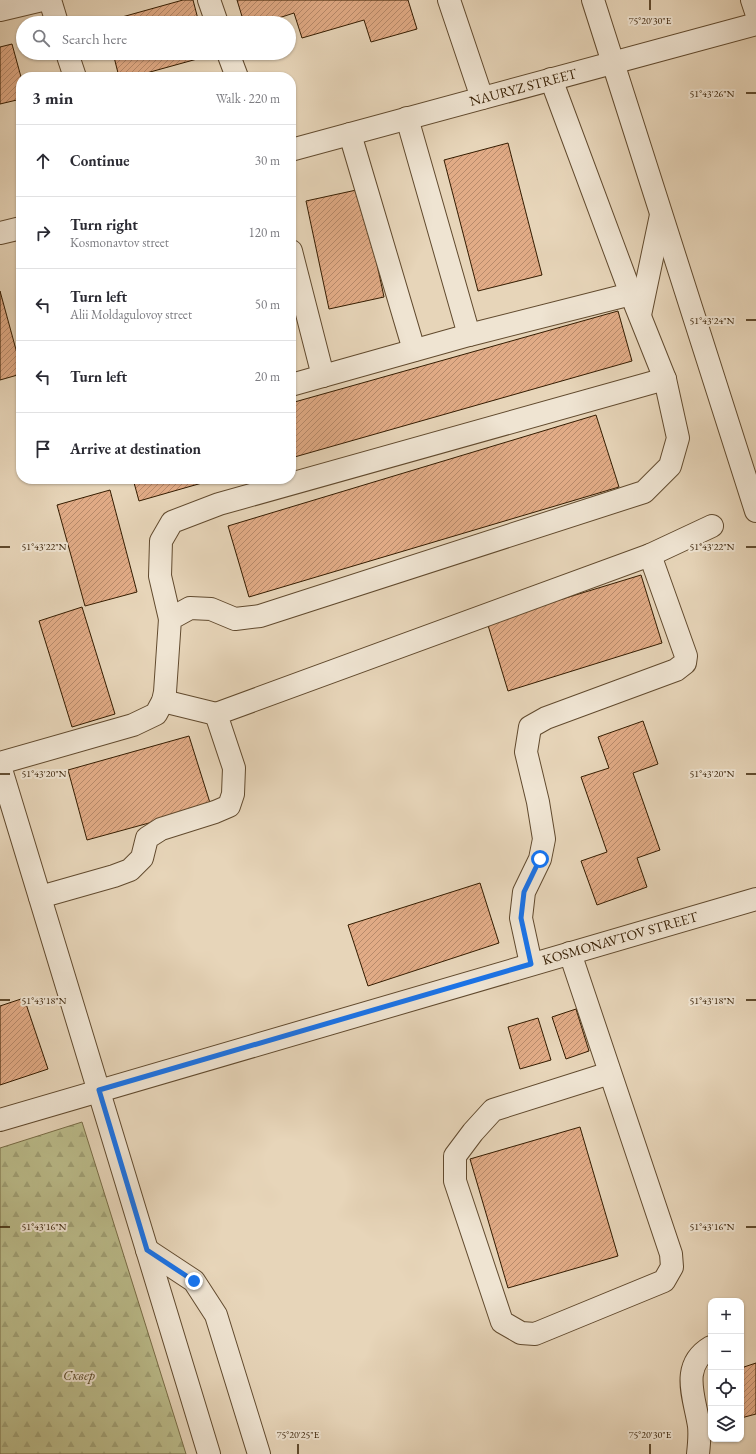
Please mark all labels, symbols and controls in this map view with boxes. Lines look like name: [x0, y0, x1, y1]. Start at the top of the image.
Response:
text: 75°20'30"E: [629, 14, 672, 27]
search box: [16, 16, 296, 60]
icon: search: [30, 27, 52, 49]
text: Search here: [62, 29, 127, 48]
street label: NAURYZ STREET: [467, 64, 579, 110]
text: 3 min: [32, 87, 73, 109]
text: 51°43'26"N: [690, 87, 735, 100]
text: Walk · 220 m: [216, 90, 280, 107]
icon: ahead: [32, 150, 54, 172]
text: Continue: [70, 151, 130, 170]
text: 30 m: [255, 152, 280, 169]
text: Turn right: [70, 215, 138, 234]
icon: right: [32, 222, 54, 244]
text: 120 m: [249, 224, 280, 241]
text: Kosmonavtov street: [70, 234, 169, 251]
text: Turn left: [70, 287, 127, 306]
icon: left: [32, 294, 54, 316]
text: 50 m: [255, 296, 280, 313]
text: Alii Moldagulovoy street: [70, 306, 192, 323]
text: 51°43'24"N: [690, 314, 735, 327]
icon: left: [32, 366, 54, 388]
text: Turn left: [70, 367, 127, 386]
text: 20 m: [255, 368, 280, 385]
icon: arrive: [32, 438, 54, 460]
text: Arrive at destination: [70, 439, 201, 458]
text: 51°43'22"N: [22, 540, 67, 553]
text: 51°43'22"N: [690, 540, 735, 553]
text: 51°43'20"N: [22, 767, 67, 780]
text: 51°43'20"N: [690, 767, 735, 780]
route start: [531, 850, 549, 868]
street label: KOSMONAVTOV STREET: [540, 907, 700, 969]
text: 51°43'18"N: [22, 994, 67, 1007]
text: 51°43'18"N: [690, 994, 735, 1007]
text: 51°43'16"N: [22, 1220, 67, 1233]
text: 51°43'16"N: [690, 1220, 735, 1233]
route end: [185, 1272, 203, 1290]
map controls: [708, 1298, 744, 1442]
button: +: [708, 1298, 744, 1334]
button: −: [708, 1334, 744, 1370]
park label: Сквер: [63, 1366, 95, 1384]
button: locate: [708, 1370, 744, 1406]
button: layers: [708, 1406, 744, 1442]
text: 75°20'25"E: [277, 1428, 320, 1441]
text: 75°20'30"E: [629, 1428, 672, 1441]

